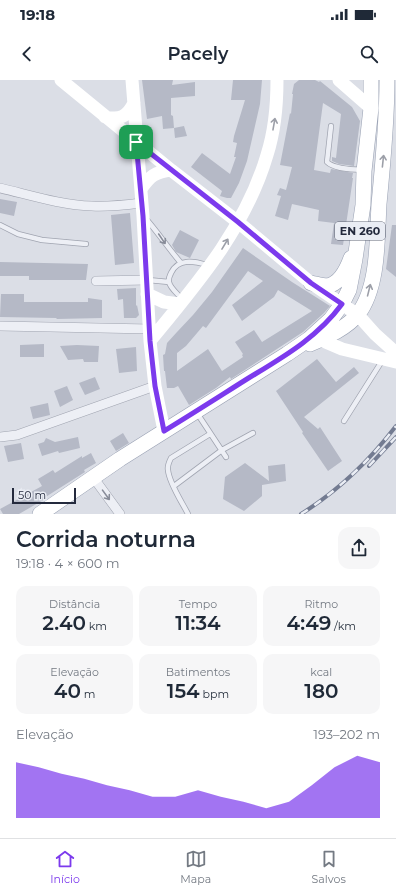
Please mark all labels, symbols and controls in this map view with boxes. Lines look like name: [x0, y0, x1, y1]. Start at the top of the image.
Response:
text: 19:18: [20, 5, 55, 24]
icon: back: [16, 43, 38, 65]
text: Pacely: [168, 43, 228, 65]
icon: search: [358, 43, 380, 65]
one-way arrow: [270, 118, 278, 131]
pin: [119, 125, 153, 159]
icon: arrive: [125, 131, 147, 153]
one-way arrow: [380, 155, 387, 168]
road number: EN 260: [335, 222, 385, 240]
one-way arrow: [158, 233, 166, 244]
one-way arrow: [222, 238, 230, 250]
one-way arrow: [366, 284, 374, 297]
scale bar: [12, 486, 76, 505]
text: 50 m: [18, 488, 46, 502]
one-way arrow: [102, 490, 110, 501]
text: Corrida noturna: [16, 526, 196, 553]
button: share: [338, 527, 380, 569]
text: 19:18 · 4 × 600 m: [16, 555, 120, 571]
text: Distância: [49, 597, 100, 611]
text: Tempo: [179, 597, 217, 611]
text: Ritmo: [304, 597, 338, 611]
text: 2.40: [42, 611, 86, 635]
text: 11:34: [175, 611, 221, 635]
text: 4:49: [287, 611, 331, 635]
text: km: [86, 619, 107, 633]
text: /km: [331, 619, 356, 633]
text: Elevação: [50, 665, 99, 679]
text: Batimentos: [166, 665, 230, 679]
text: kcal: [310, 665, 332, 679]
text: 40: [54, 679, 81, 703]
text: 154: [167, 679, 200, 703]
text: 180: [304, 679, 338, 703]
text: m: [81, 687, 95, 701]
text: bpm: [200, 687, 229, 701]
text: Elevação: [16, 726, 74, 742]
text: 193–202 m: [313, 726, 380, 742]
tab: Início: [50, 848, 80, 886]
tab: Mapa: [180, 848, 211, 886]
tab: Salvos: [312, 848, 346, 886]

